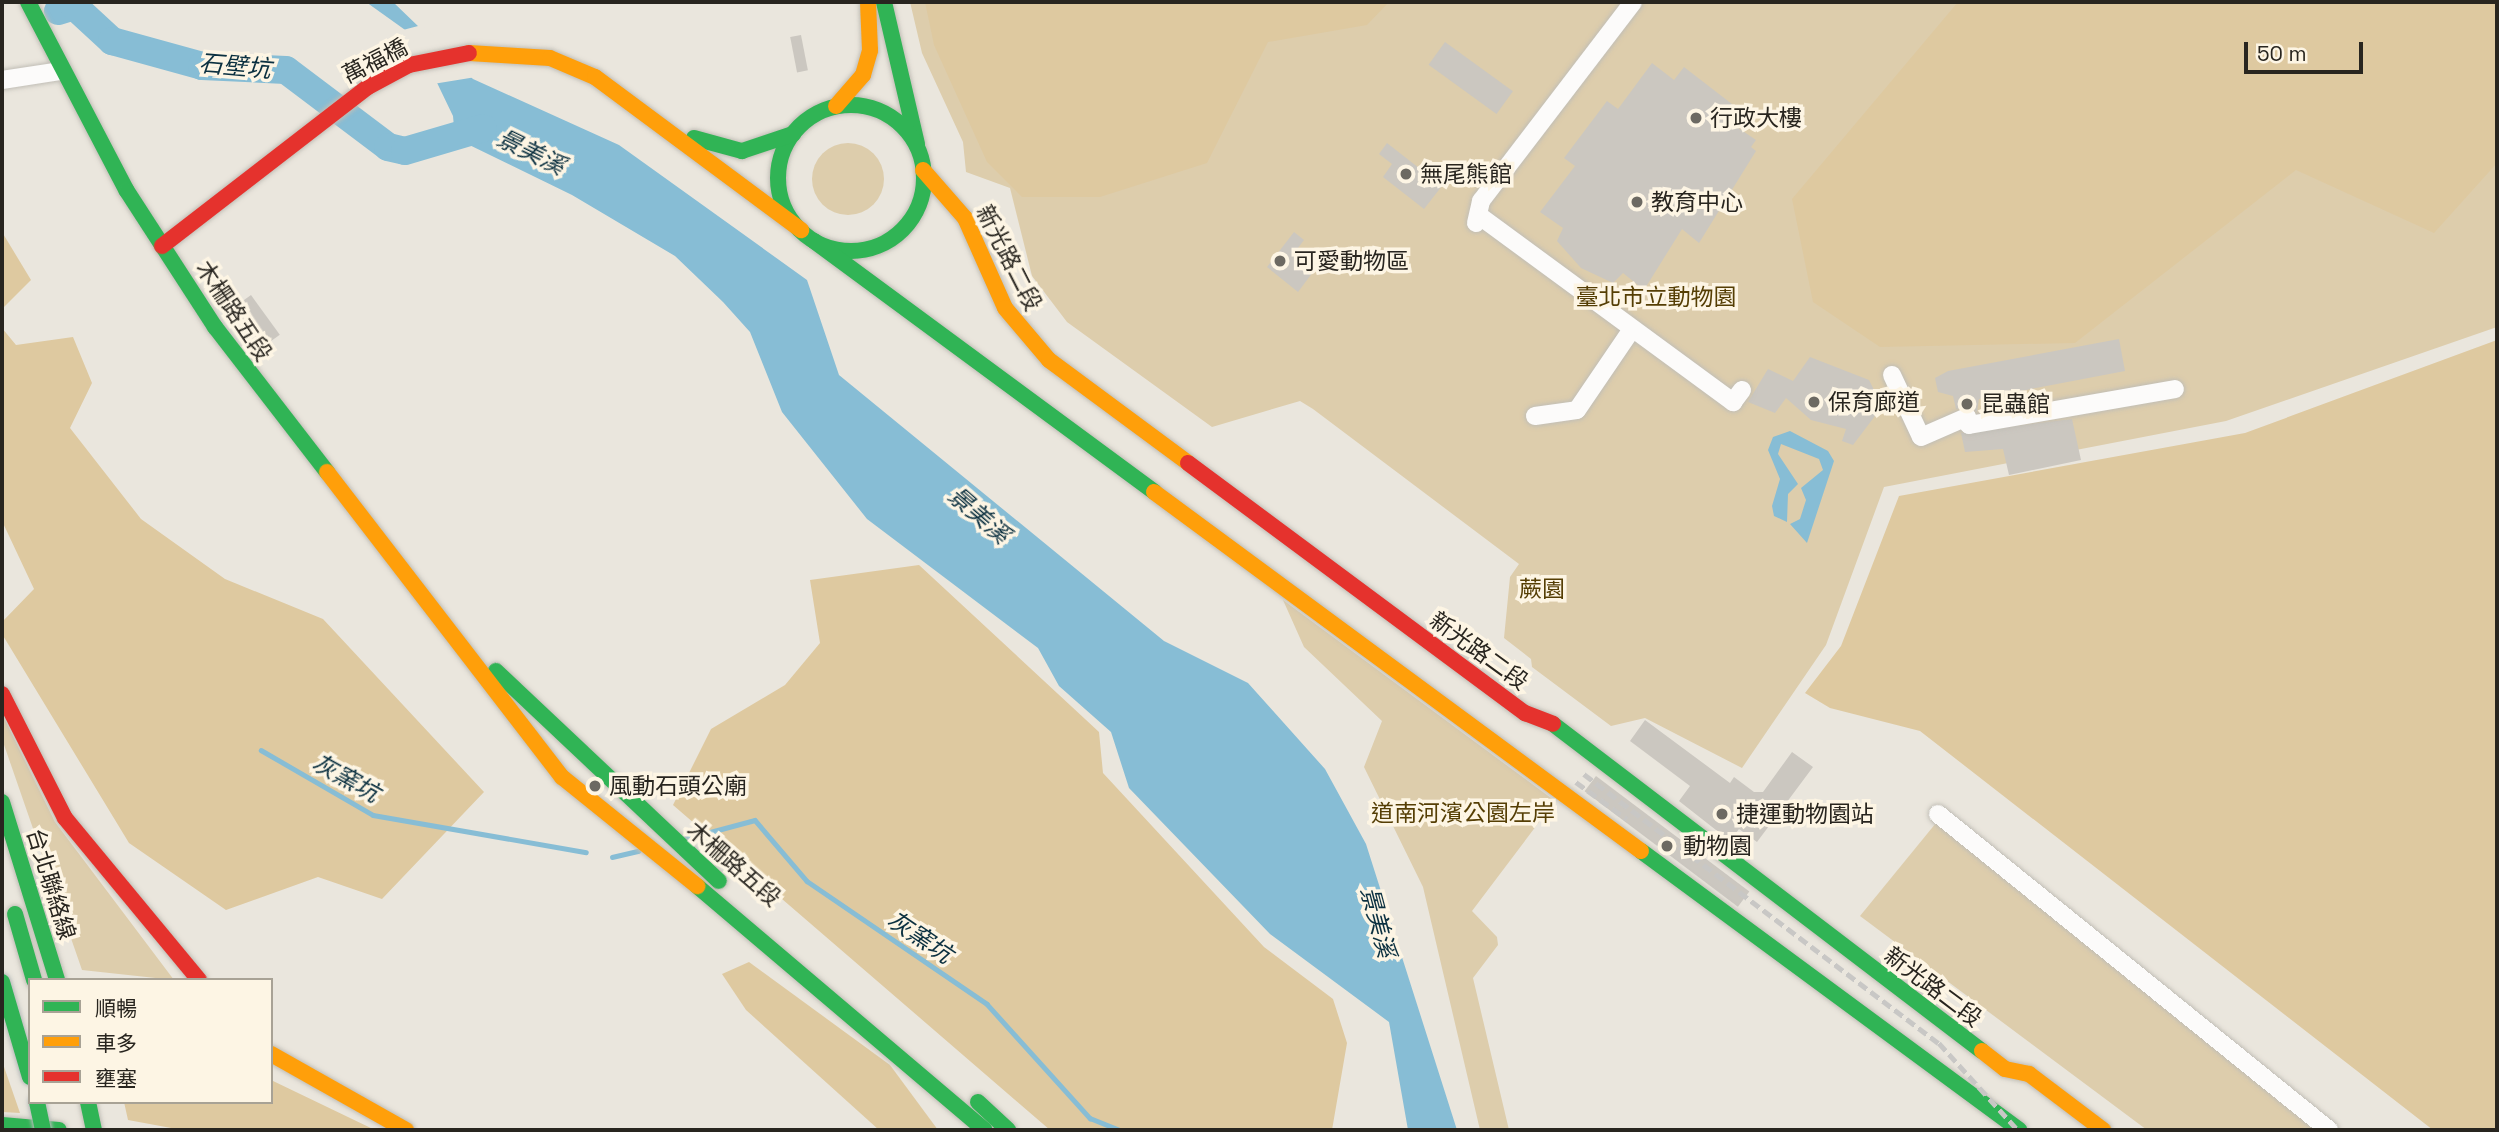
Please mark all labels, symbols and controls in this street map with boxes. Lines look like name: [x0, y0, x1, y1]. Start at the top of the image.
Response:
scale bar: [2247, 28, 2366, 72]
street label: 萬福橋: [338, 33, 412, 89]
text: 50 m: [2257, 40, 2307, 67]
water label: 石壁坑: [198, 49, 272, 83]
place label: 行政大樓: [1710, 104, 1802, 132]
marker: 行政大樓: [1688, 110, 1704, 126]
water label: 景美溪: [492, 123, 570, 181]
place label: 無尾熊館: [1420, 160, 1512, 188]
marker: 無尾熊館: [1398, 166, 1414, 182]
place label: 教育中心: [1651, 188, 1743, 216]
marker: 教育中心: [1629, 194, 1645, 210]
street label: 新光路二段: [971, 201, 1047, 315]
place label: 可愛動物區: [1294, 247, 1409, 275]
marker: 可愛動物區: [1272, 253, 1288, 269]
street label: 木柵路五段: [190, 256, 278, 366]
park label: 臺北市立動物園: [1576, 283, 1736, 311]
place label: 保育廊道: [1828, 388, 1920, 416]
place label: 昆蟲館: [1981, 390, 2050, 418]
marker: 保育廊道: [1806, 394, 1822, 410]
marker: 昆蟲館: [1959, 396, 1975, 412]
water label: 景美溪: [942, 481, 1016, 549]
park label: 蕨園: [1519, 575, 1565, 603]
street label: 新光路二段: [1424, 606, 1534, 696]
water label: 灰窯坑: [308, 748, 384, 808]
place label: 風動石頭公廟: [609, 772, 747, 800]
marker: 風動石頭公廟: [587, 778, 603, 794]
park label: 道南河濱公園左岸: [1371, 799, 1555, 827]
place label: 捷運動物園站: [1736, 800, 1874, 828]
marker: 捷運動物園站: [1714, 806, 1730, 822]
street label: 木柵路五段: [682, 816, 786, 912]
street label: 台北聯絡線: [21, 825, 81, 943]
place label: 動物園: [1683, 832, 1752, 860]
marker: 動物園: [1657, 836, 1677, 856]
water label: 景美溪: [1355, 883, 1401, 961]
water label: 灰窯坑: [882, 905, 958, 969]
street label: 新光路二段: [1879, 941, 1987, 1033]
legend: [28, 978, 273, 1104]
text: 順暢: [95, 995, 137, 1022]
text: 車多: [95, 1030, 137, 1057]
text: 壅塞: [95, 1065, 137, 1092]

